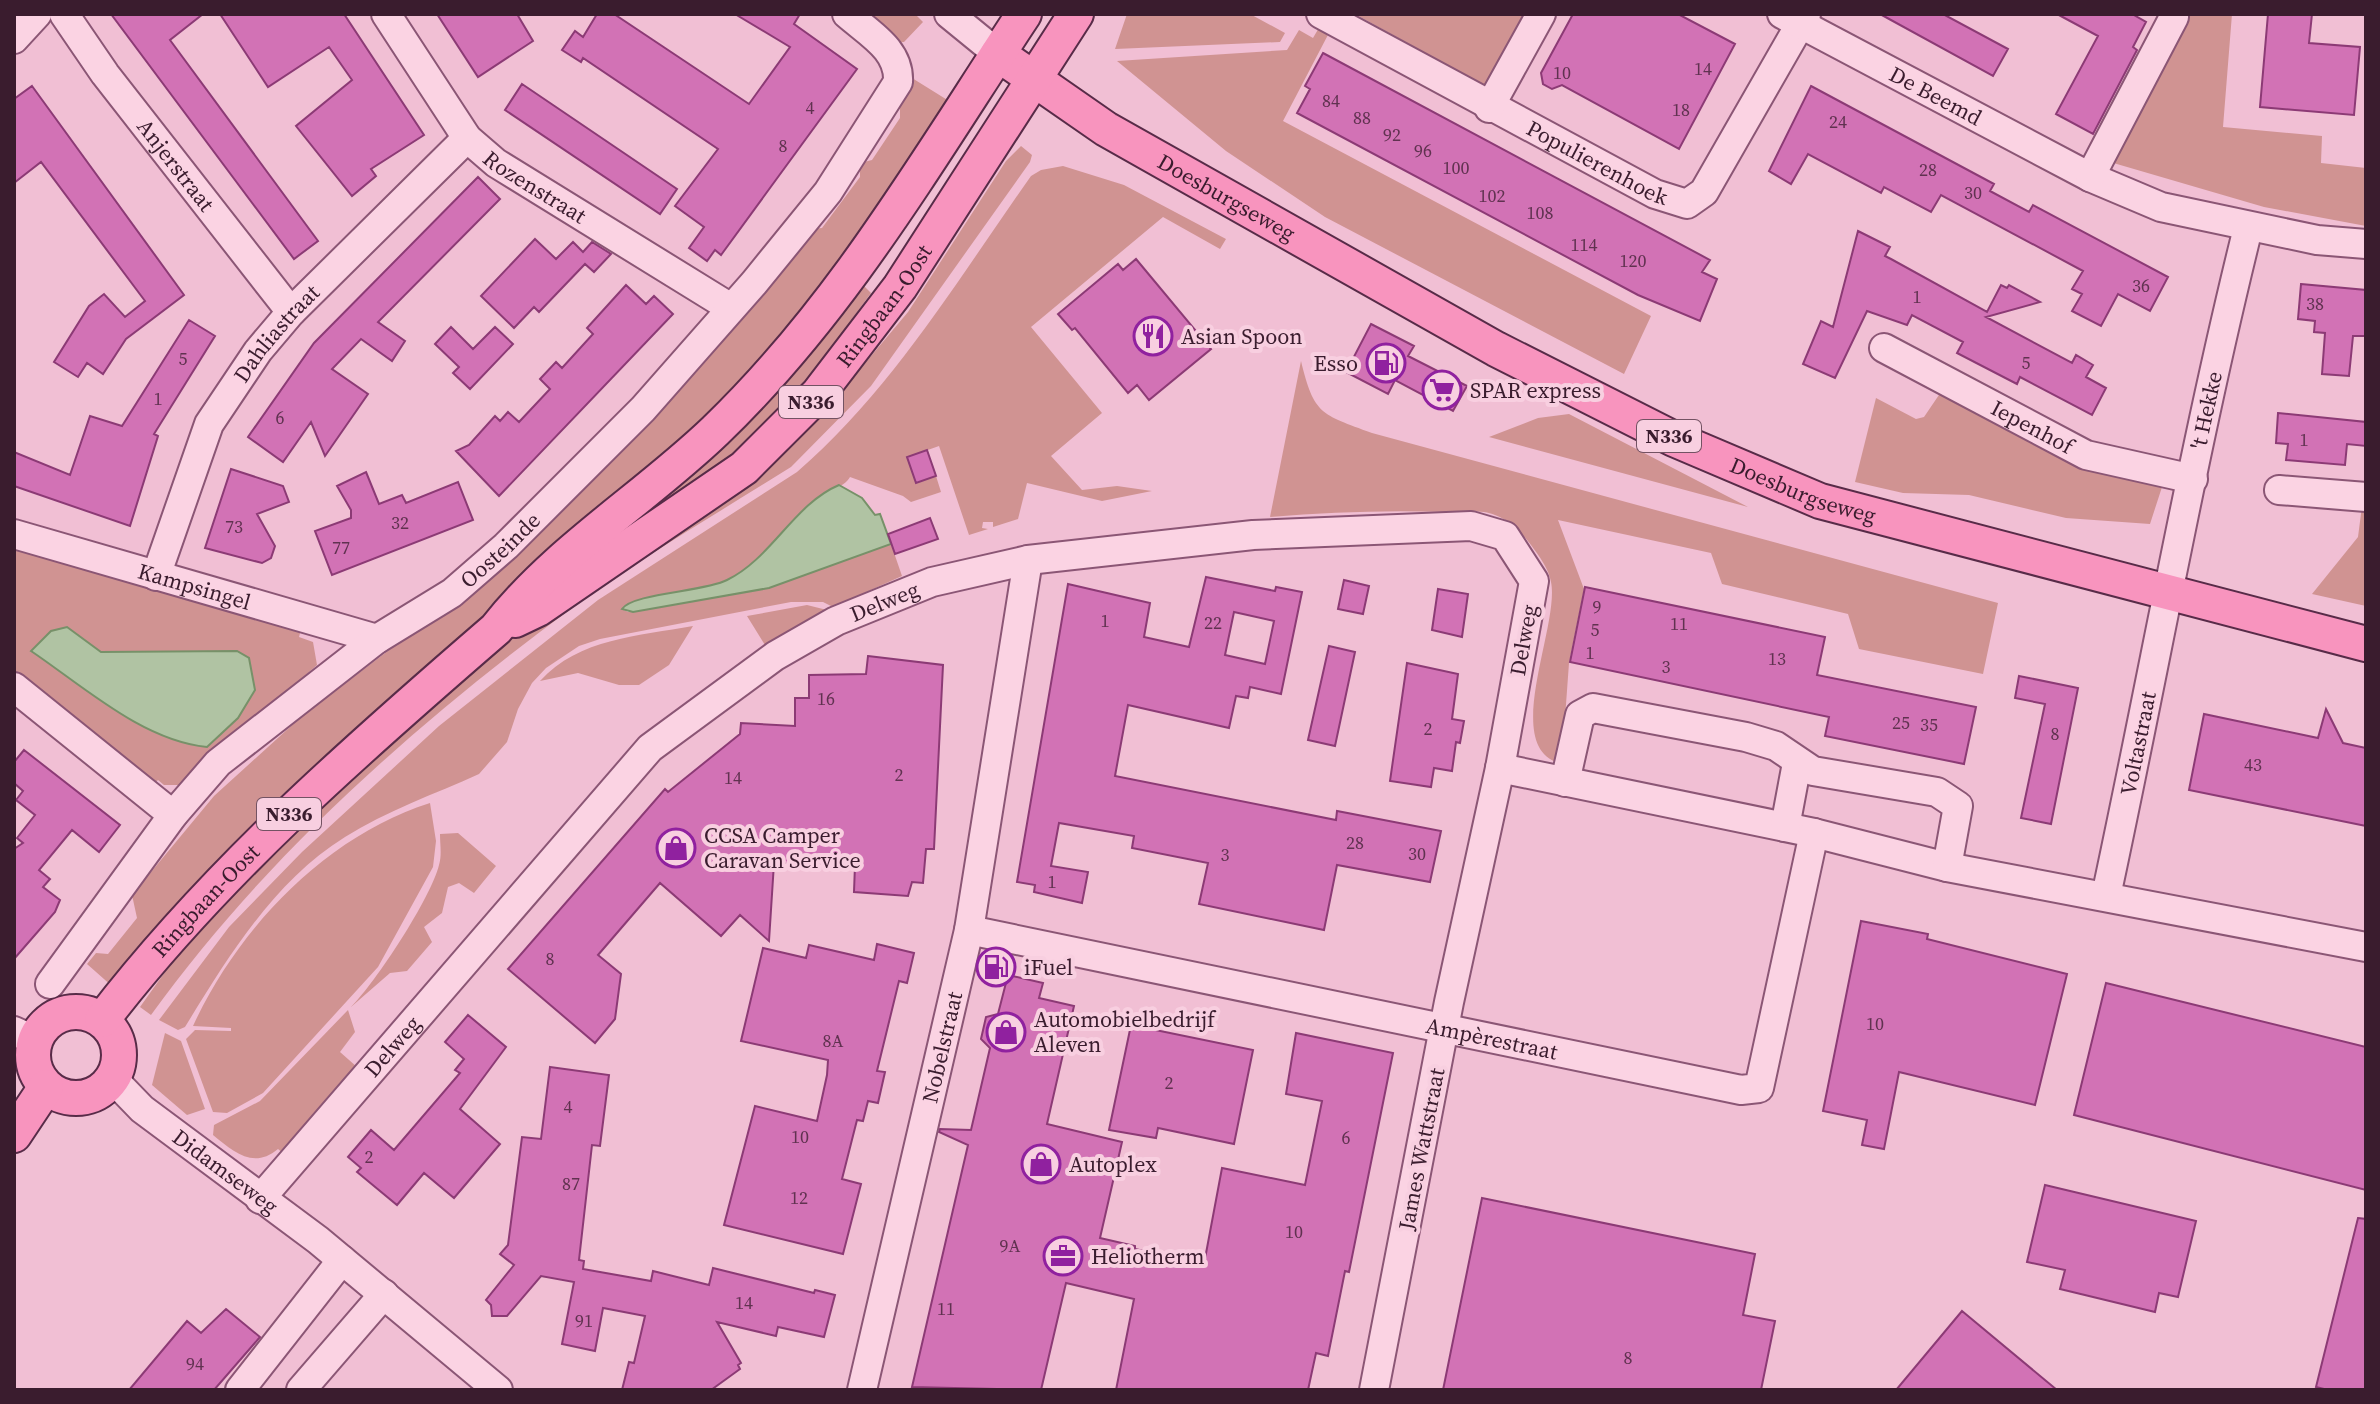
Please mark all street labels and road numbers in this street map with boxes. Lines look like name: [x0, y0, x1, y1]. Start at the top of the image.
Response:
street label: De Beemd: [1884, 59, 1988, 132]
street label: Anjerstraat: [130, 112, 222, 218]
street label: Populierenhoek: [1522, 113, 1673, 212]
street label: Rozenstraat: [477, 143, 593, 231]
street label: Doesburgseweg: [1152, 146, 1301, 248]
street label: Ringbaan-Oost: [829, 238, 939, 373]
street label: Dahliastraat: [226, 277, 326, 388]
street label: 't Hekke: [2183, 368, 2229, 452]
road number: N336: [779, 386, 843, 418]
street label: Iepenhof: [1986, 392, 2081, 462]
road number: N336: [1637, 420, 1701, 452]
street label: Doesburgseweg: [1726, 450, 1879, 530]
street label: Oosteinde: [453, 505, 547, 594]
street label: Kampsingel: [135, 556, 255, 617]
street label: Delweg: [845, 574, 923, 629]
street label: Delweg: [1502, 602, 1544, 678]
street label: Voltastraat: [2113, 688, 2163, 798]
road number: N336: [257, 798, 321, 830]
street label: Ringbaan-Oost: [145, 837, 266, 964]
street label: Nobelstraat: [914, 988, 969, 1106]
street label: Delweg: [357, 1009, 427, 1083]
street label: Ampèrestraat: [1423, 1010, 1561, 1067]
street label: James Wattstraat: [1390, 1065, 1452, 1234]
street label: Didamseweg: [167, 1122, 285, 1221]

